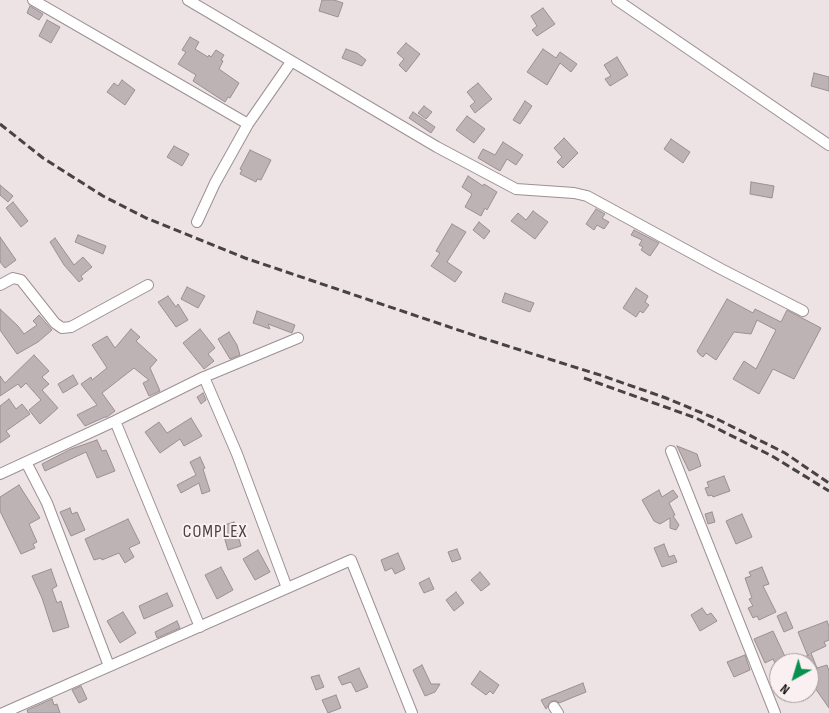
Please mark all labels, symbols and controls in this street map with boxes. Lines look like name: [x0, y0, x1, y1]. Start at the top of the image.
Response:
district label: COMPLEX: [182, 521, 248, 543]
north arrow: [769, 653, 819, 703]
text: N: [777, 680, 793, 698]

